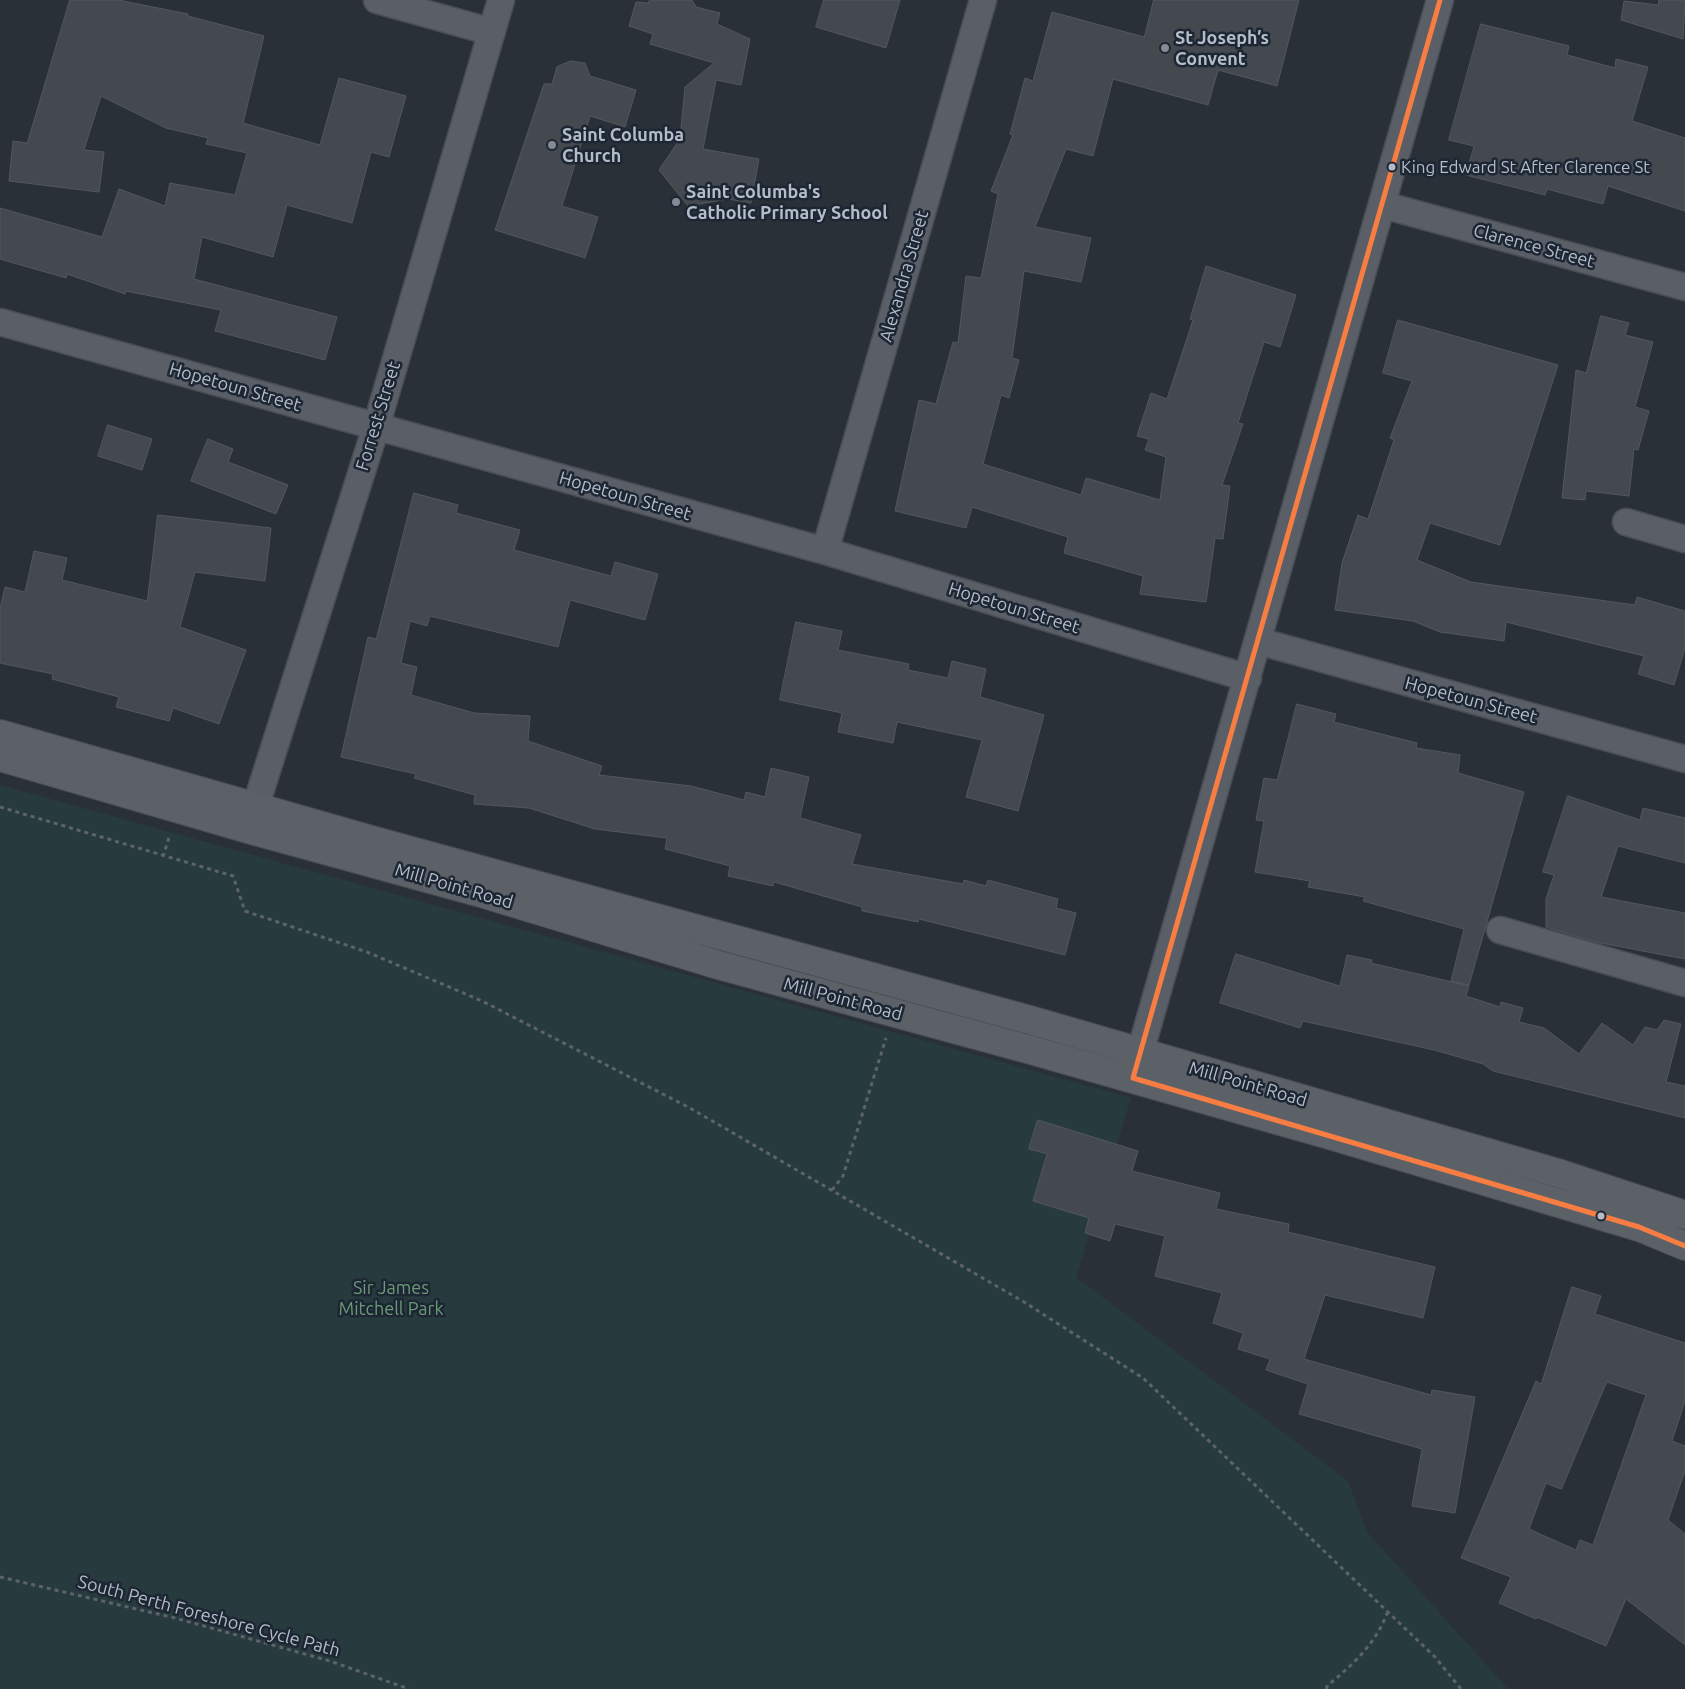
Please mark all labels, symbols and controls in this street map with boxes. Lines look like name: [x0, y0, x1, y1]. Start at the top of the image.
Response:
place label: St Joseph’s Convent: [1175, 27, 1269, 70]
marker: St Joseph’s Convent: [1159, 42, 1171, 54]
place label: Saint Columba Church: [562, 124, 684, 166]
marker: Saint Columba Church: [546, 139, 558, 151]
place label: King Edward St After Clarence St: [1401, 157, 1650, 177]
marker: King Edward St After Clarence St: [1387, 162, 1397, 172]
place label: Saint Columba's Catholic Primary School: [686, 181, 888, 223]
marker: Saint Columba's Catholic Primary School: [670, 196, 682, 208]
street label: Alexandra Street: [875, 208, 933, 344]
street label: Clarence Street: [1471, 219, 1597, 273]
street label: Hopetoun Street: [167, 358, 303, 416]
street label: Forrest Street: [351, 359, 405, 473]
street label: Hopetoun Street: [557, 467, 693, 525]
street label: Hopetoun Street: [946, 578, 1082, 638]
street label: Hopetoun Street: [1403, 672, 1539, 728]
street label: Mill Point Road: [392, 859, 516, 913]
street label: Mill Point Road: [781, 973, 905, 1025]
street label: Mill Point Road: [1186, 1057, 1310, 1111]
unlabelled marker: [1596, 1211, 1606, 1221]
park label: Sir James Mitchell Park: [339, 1277, 443, 1320]
street label: South Perth Foreshore Cycle Path: [76, 1571, 342, 1661]

